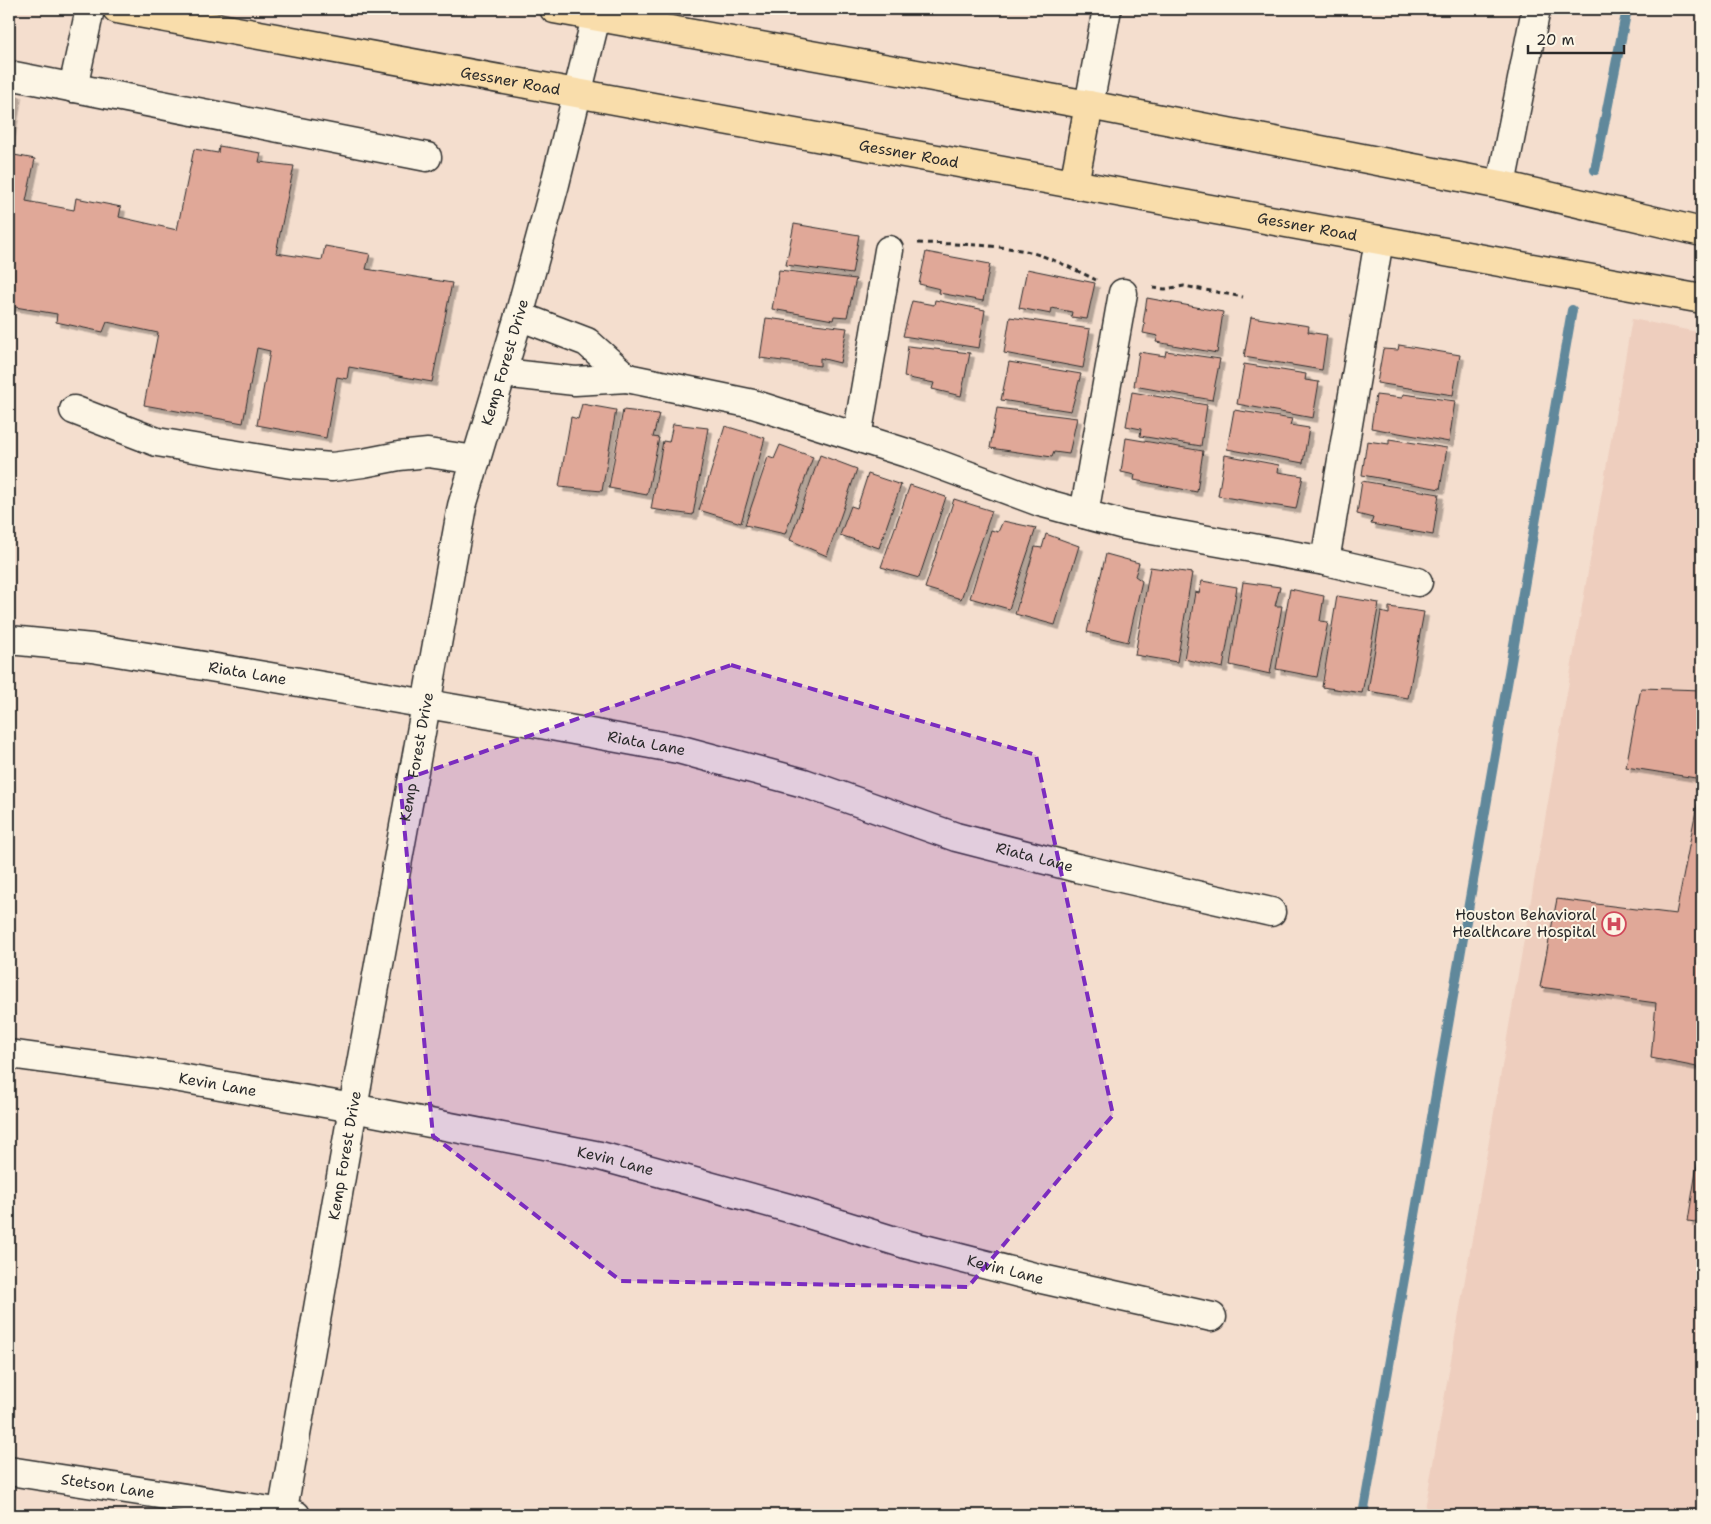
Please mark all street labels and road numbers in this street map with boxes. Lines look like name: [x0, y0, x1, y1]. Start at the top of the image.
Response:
street label: Gessner Road: [459, 62, 563, 100]
street label: Gessner Road: [857, 135, 961, 173]
street label: Gessner Road: [1256, 208, 1359, 246]
street label: Kemp Forest Drive: [477, 297, 533, 428]
street label: Riata Lane: [207, 657, 288, 690]
street label: Kemp Forest Drive: [395, 691, 438, 823]
street label: Riata Lane: [606, 726, 688, 761]
street label: Riata Lane: [994, 838, 1075, 877]
street label: Kevin Lane: [177, 1068, 258, 1101]
street label: Kemp Forest Drive: [324, 1089, 366, 1222]
street label: Kevin Lane: [575, 1142, 656, 1180]
street label: Kevin Lane: [965, 1250, 1046, 1289]
street label: Stetson Lane: [59, 1469, 156, 1503]

